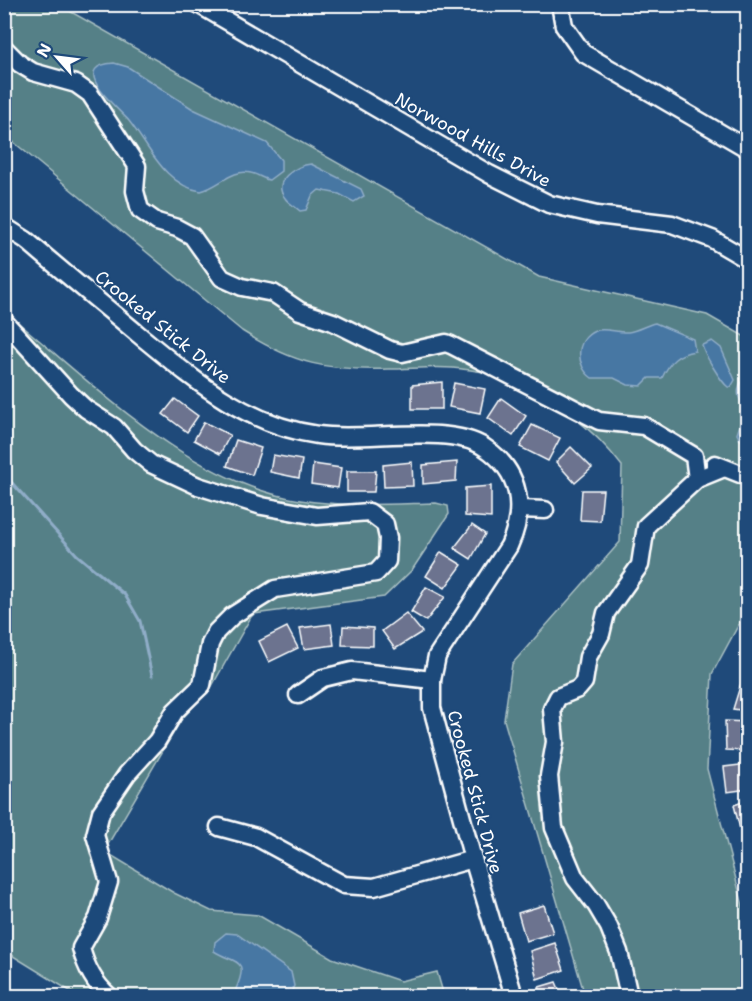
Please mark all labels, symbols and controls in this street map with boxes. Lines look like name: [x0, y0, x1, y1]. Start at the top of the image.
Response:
north arrow: [27, 27, 87, 87]
text: N: [32, 40, 56, 61]
street label: Norwood Hills Drive: [390, 87, 556, 193]
street label: Crooked Stick Drive: [90, 265, 236, 389]
street label: Crooked Stick Drive: [442, 708, 508, 876]

